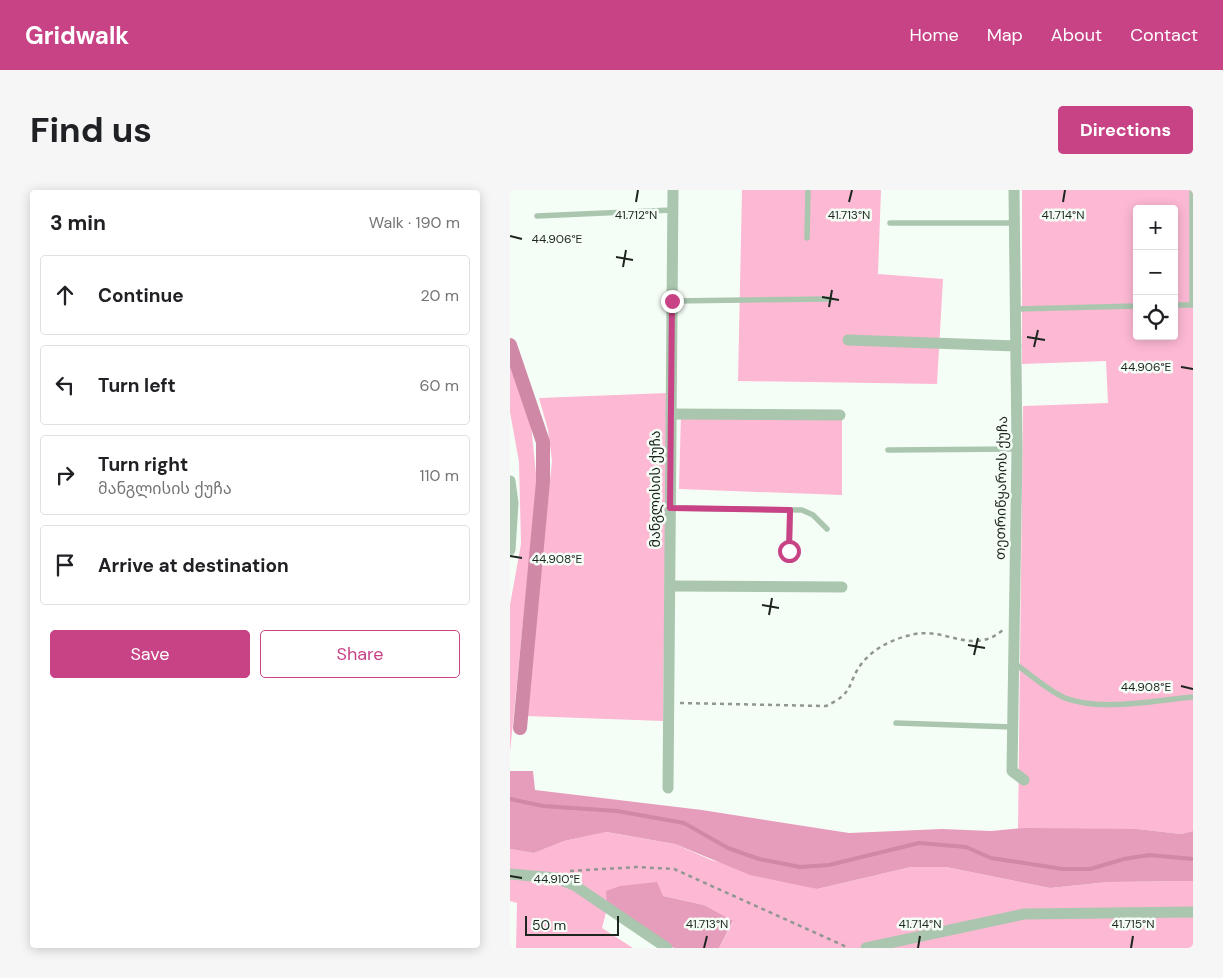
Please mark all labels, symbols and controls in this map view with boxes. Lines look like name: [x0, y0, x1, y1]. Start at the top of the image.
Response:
text: Gridwalk: [25, 20, 129, 51]
text: Home: [909, 23, 959, 47]
text: Map: [987, 23, 1023, 47]
text: About: [1051, 23, 1102, 47]
text: Contact: [1130, 23, 1198, 47]
button: Directions: [1058, 106, 1193, 154]
text: Find us: [30, 107, 152, 153]
map controls: [1133, 205, 1178, 340]
button: +: [1133, 205, 1178, 250]
text: 41.712°N: [615, 207, 657, 223]
text: 41.713°N: [828, 207, 870, 223]
text: 41.714°N: [1042, 207, 1084, 223]
text: 3 min: [50, 209, 106, 237]
text: Walk · 190 m: [369, 212, 460, 233]
text: 44.906°E: [532, 231, 583, 247]
button: −: [1133, 250, 1178, 295]
icon: ahead: [51, 281, 79, 309]
text: Continue: [98, 283, 184, 308]
text: 20 m: [420, 285, 459, 306]
route end: [661, 290, 684, 313]
button: locate: [1133, 295, 1178, 340]
text: 44.906°E: [1121, 359, 1172, 375]
icon: left: [51, 371, 79, 399]
text: Turn left: [98, 373, 176, 398]
text: 60 m: [419, 375, 459, 396]
street label: თეთრიწყაროს ქუჩა: [991, 416, 1011, 560]
street label: მანგლისის ქუჩა: [646, 431, 664, 547]
text: Turn right: [98, 452, 188, 477]
icon: right: [51, 461, 79, 489]
text: 110 m: [420, 465, 459, 486]
text: მანგლისის ქუჩა: [98, 478, 232, 499]
route start: [778, 540, 801, 563]
icon: arrive: [51, 551, 79, 579]
text: 44.908°E: [532, 551, 582, 567]
text: Arrive at destination: [98, 553, 289, 578]
button: Save: [50, 630, 250, 678]
button: Share: [260, 630, 460, 678]
text: 44.908°E: [1121, 679, 1171, 695]
text: 44.910°E: [534, 871, 581, 887]
scale bar: [525, 913, 619, 936]
text: 50 m: [532, 916, 566, 934]
text: 41.713°N: [686, 916, 728, 932]
text: 41.714°N: [899, 916, 941, 932]
text: 41.715°N: [1112, 916, 1154, 932]

